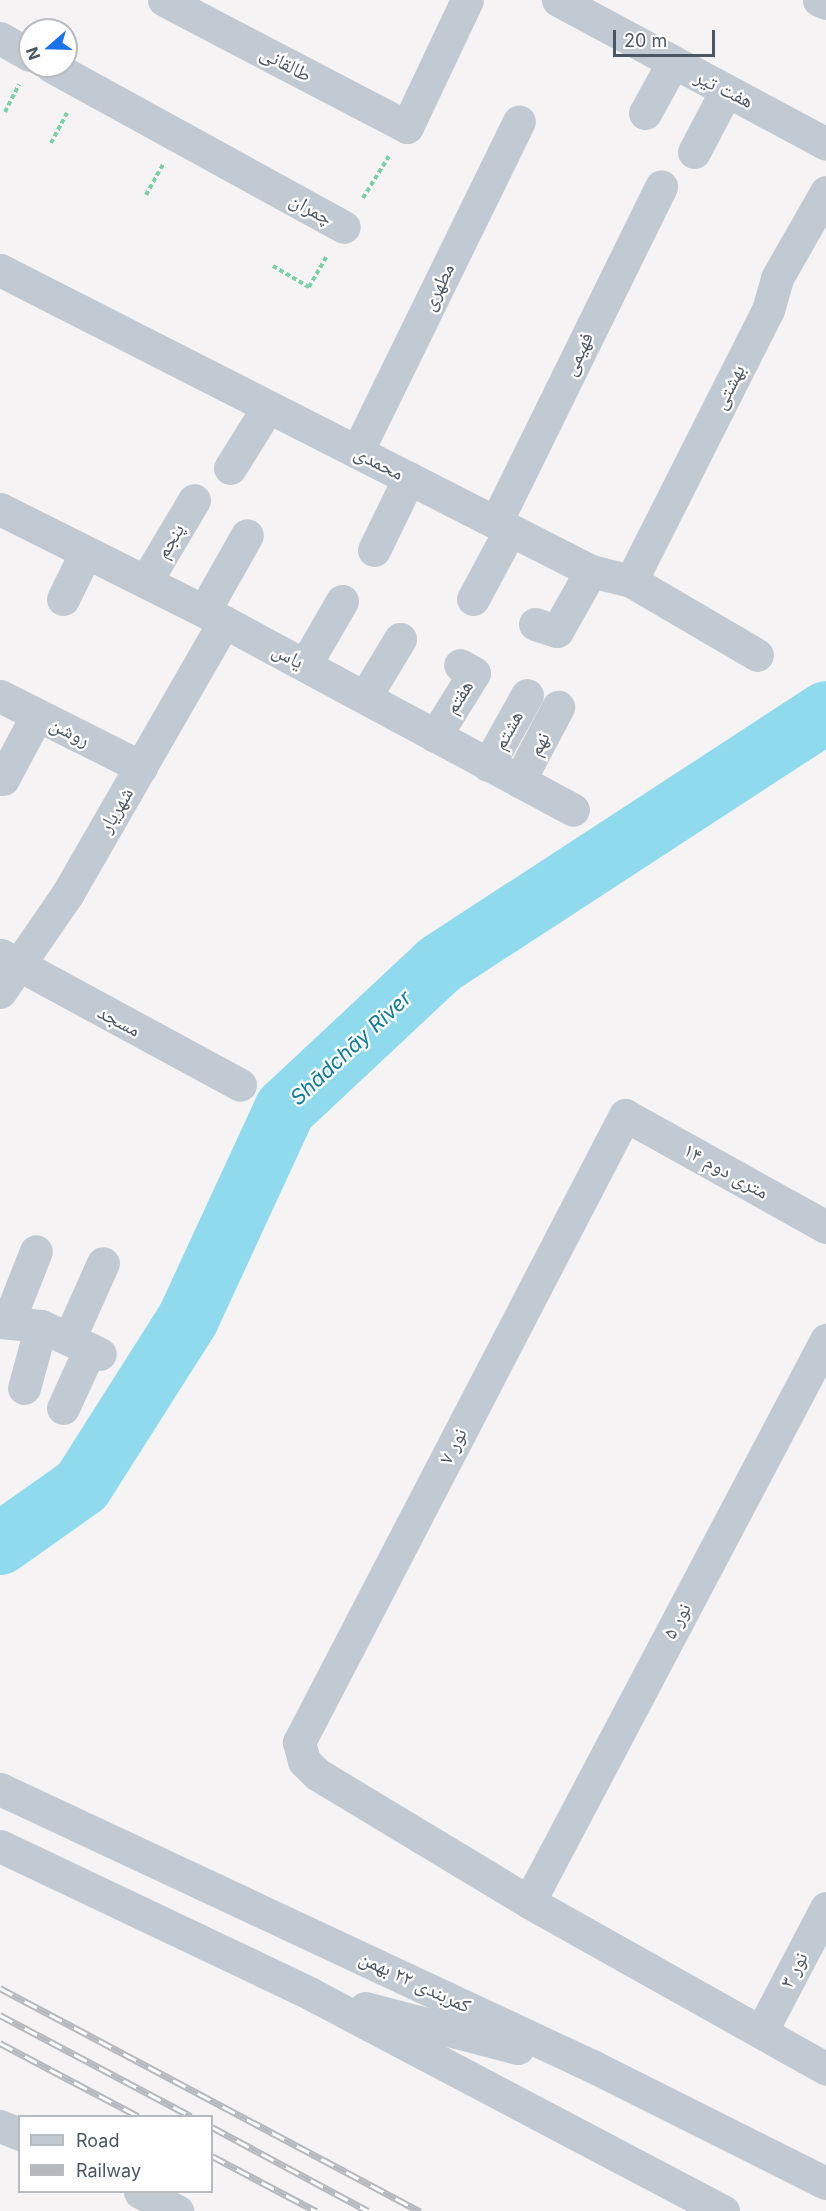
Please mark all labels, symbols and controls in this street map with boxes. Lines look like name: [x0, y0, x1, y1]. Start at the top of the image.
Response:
north arrow: [18, 18, 78, 78]
scale bar: [616, 18, 718, 56]
text: 20 m: [624, 30, 667, 51]
street label: طالقانی: [256, 41, 316, 87]
text: N: [21, 44, 44, 63]
street label: هفت تیر: [691, 65, 757, 113]
street label: چمران: [285, 187, 337, 231]
street label: مطهری: [416, 259, 460, 315]
street label: فهیمی: [557, 328, 599, 380]
street label: بهشتی: [708, 360, 750, 414]
street label: محمدی: [350, 440, 408, 486]
street label: پنجم: [150, 519, 190, 563]
street label: یاس: [268, 638, 308, 674]
street label: هفتم: [439, 676, 479, 718]
street label: هشتم: [488, 706, 528, 754]
street label: روشن: [46, 712, 94, 752]
street label: نهم: [523, 728, 555, 760]
street label: شهریار: [93, 783, 139, 837]
water label: Shādchāy River: [285, 985, 417, 1111]
street label: مسجد: [93, 1000, 145, 1042]
street label: ۱۴ متری دوم: [679, 1138, 773, 1204]
street label: نور ۷: [434, 1424, 472, 1468]
street label: نور ۵: [658, 1599, 696, 1643]
street label: کمربندی ۲۲ بهمن: [356, 1946, 474, 2018]
street label: نور ۳: [775, 1948, 813, 1992]
legend: [18, 2115, 213, 2193]
text: Road: [76, 2130, 119, 2151]
text: Railway: [76, 2160, 141, 2181]

